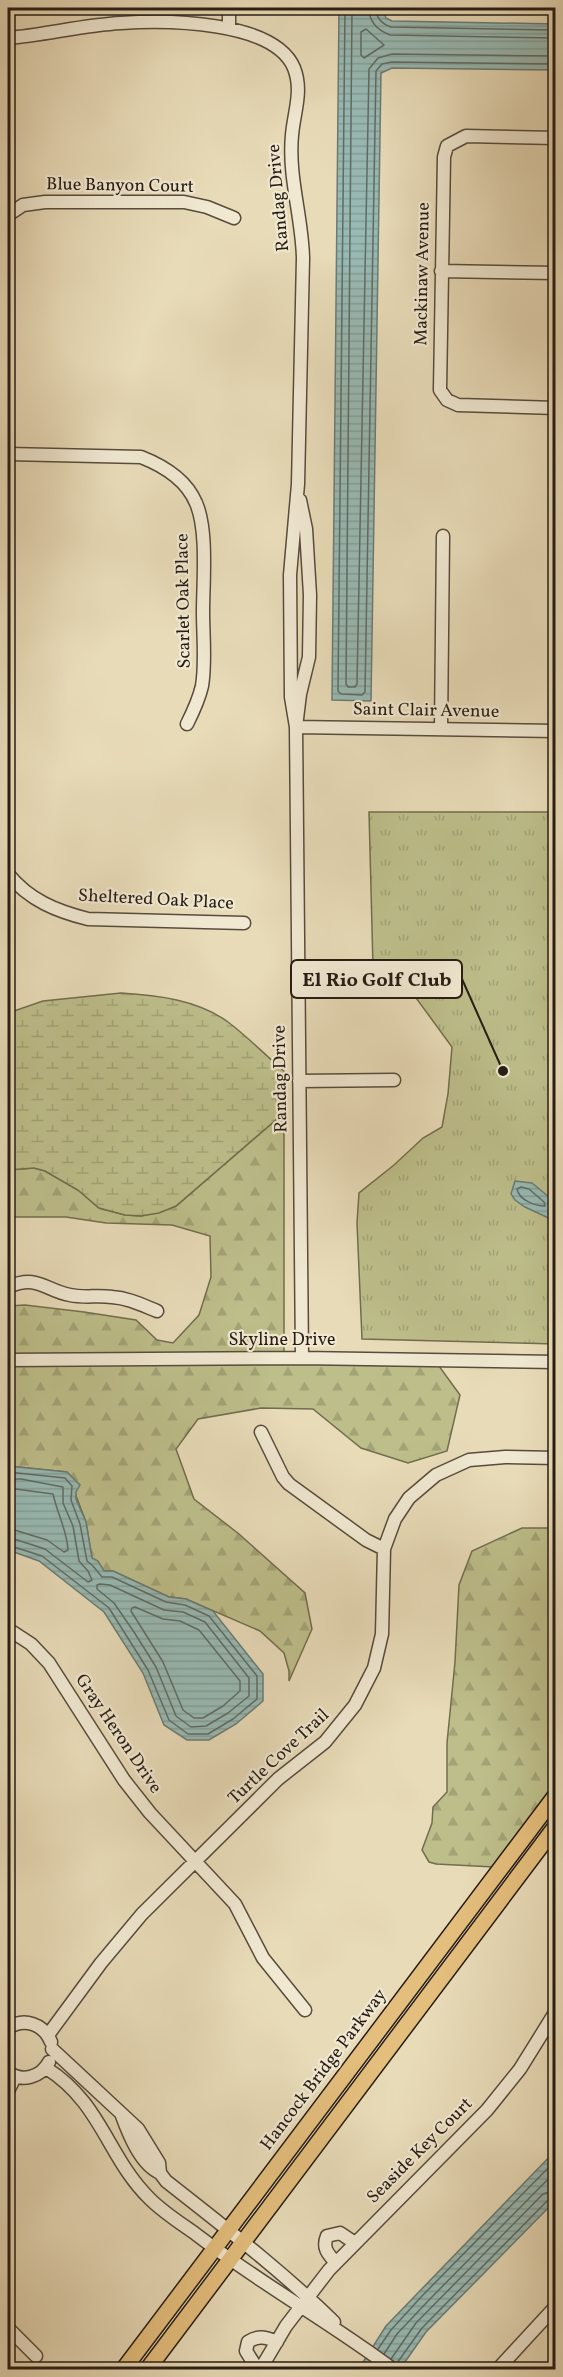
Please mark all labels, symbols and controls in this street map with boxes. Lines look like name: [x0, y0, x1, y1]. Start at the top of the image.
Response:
street label: Randag Drive: [262, 143, 296, 253]
street label: Blue Banyon Court: [46, 172, 194, 200]
street label: Mackinaw Avenue: [409, 202, 437, 346]
street label: Scarlet Oak Place: [170, 533, 198, 669]
street label: Saint Clair Avenue: [353, 697, 499, 725]
street label: Sheltered Oak Place: [77, 883, 235, 917]
callout: El Rio Golf Club: [291, 960, 462, 998]
text: El Rio Golf Club: [302, 967, 452, 995]
street label: Randag Drive: [268, 1025, 294, 1133]
street label: Skyline Drive: [228, 1328, 336, 1353]
street label: Gray Heron Drive: [69, 1669, 167, 1799]
street label: Turtle Cove Trail: [223, 1703, 335, 1811]
street label: Hancock Bridge Parkway: [255, 1984, 393, 2156]
street label: Seaside Key Court: [361, 2092, 479, 2210]

